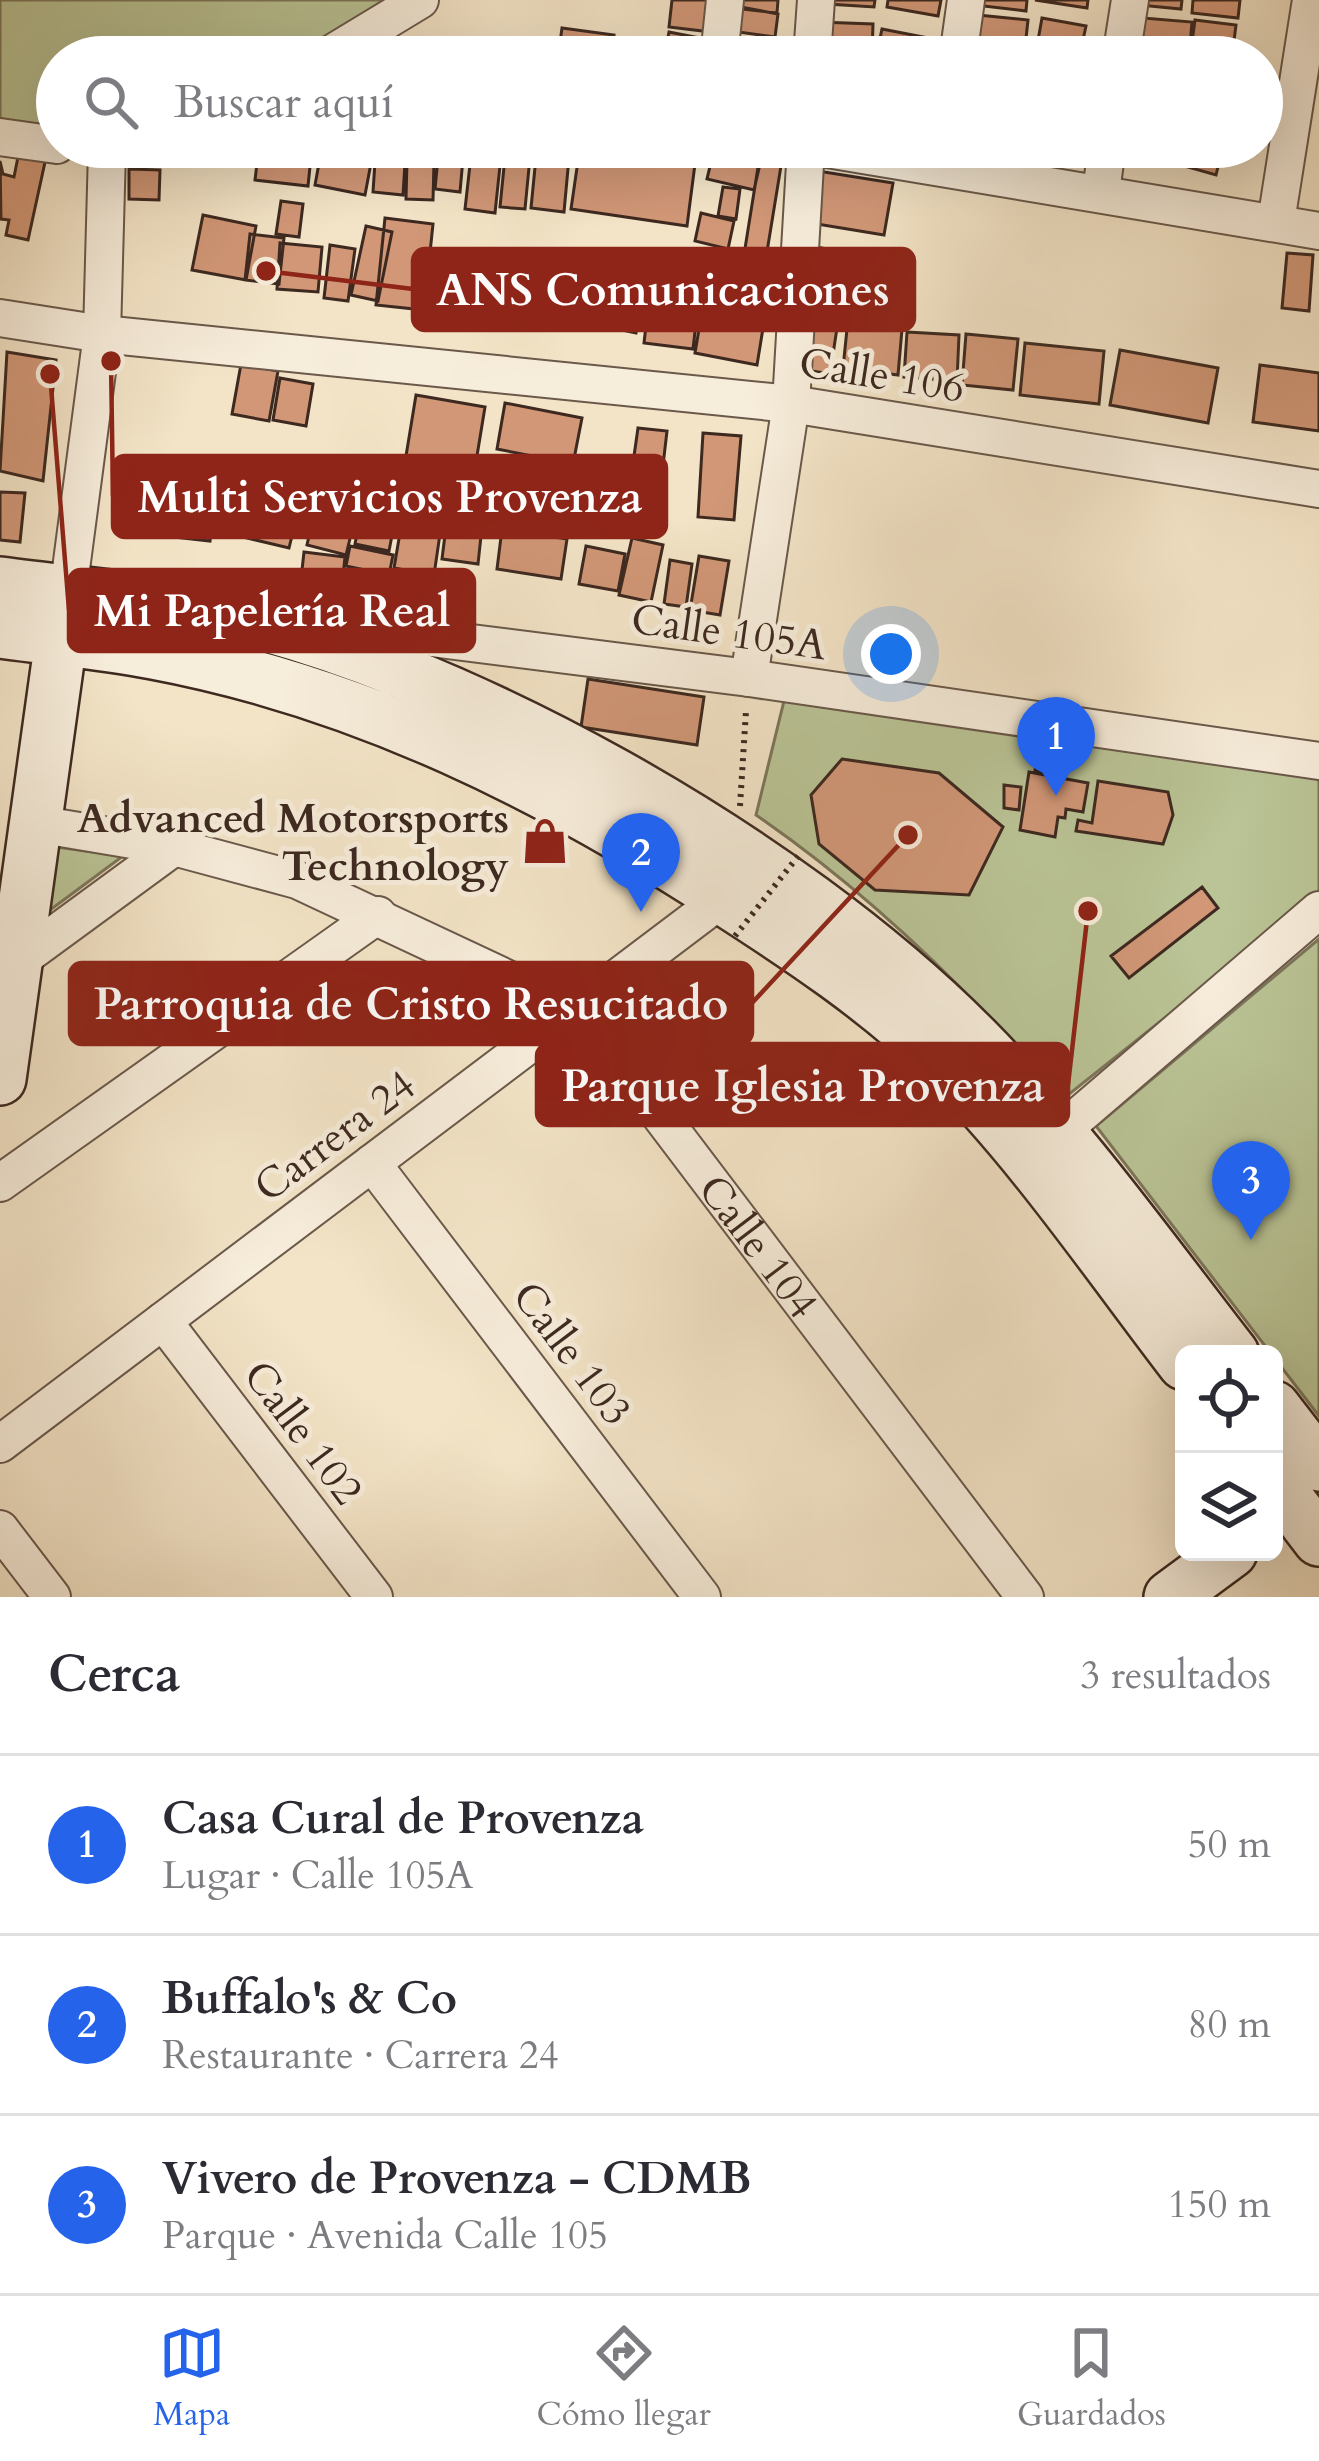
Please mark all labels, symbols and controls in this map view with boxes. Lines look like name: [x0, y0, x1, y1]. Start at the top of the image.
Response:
search box: [36, 36, 1283, 168]
icon: search: [78, 69, 144, 135]
text: Buscar aquí: [174, 72, 394, 133]
callout: ANS Comunicaciones: [413, 249, 914, 330]
text: ANS Comunicaciones: [436, 260, 890, 321]
street label: Calle 106: [795, 334, 968, 417]
callout: Multi Servicios Provenza: [113, 456, 666, 537]
text: Multi Servicios Provenza: [137, 467, 643, 528]
callout: Mi Papelería Real: [69, 570, 474, 651]
text: Mi Papelería Real: [94, 581, 450, 642]
street label: Calle 105A: [628, 591, 830, 674]
your location: [861, 624, 921, 684]
pin: 1: [1017, 697, 1095, 796]
place label: Advanced Motorsports Technology: [77, 790, 509, 895]
pin: 2: [602, 813, 680, 912]
shop icon: Advanced Motorsports Technology: [520, 816, 570, 866]
callout: Parroquia de Cristo Resucitado: [70, 963, 752, 1044]
text: Parroquia de Cristo Resucitado: [94, 974, 728, 1035]
callout: Parque Iglesia Provenza: [537, 1044, 1068, 1125]
text: Parque Iglesia Provenza: [561, 1056, 1045, 1117]
street label: Carrera 24: [243, 1057, 427, 1215]
pin: 3: [1212, 1141, 1290, 1240]
street label: Calle 104: [685, 1163, 831, 1331]
street label: Calle 103: [499, 1270, 645, 1438]
map controls: [1175, 1345, 1283, 1561]
button: locate: [1175, 1345, 1283, 1453]
street label: Calle 102: [230, 1349, 376, 1517]
button: layers: [1175, 1453, 1283, 1561]
text: Cerca: [48, 1640, 180, 1710]
text: 3 resultados: [1080, 1649, 1271, 1702]
text: Casa Cural de Provenza: [162, 1788, 644, 1849]
text: 1: [77, 1818, 97, 1871]
text: 50 m: [1188, 1818, 1271, 1871]
text: Lugar · Calle 105A: [162, 1849, 473, 1902]
text: Buffalo's & Co: [162, 1968, 457, 2029]
text: 2: [77, 1998, 97, 2051]
text: 80 m: [1188, 1998, 1271, 2051]
text: Restaurante · Carrera 24: [162, 2029, 559, 2082]
text: Vivero de Provenza - CDMB: [162, 2148, 752, 2209]
text: 3: [77, 2178, 97, 2231]
text: 150 m: [1168, 2178, 1271, 2231]
text: Parque · Avenida Calle 105: [162, 2209, 608, 2262]
tab: Mapa: [153, 2320, 230, 2437]
tab: Cómo llegar: [537, 2320, 711, 2437]
tab: Guardados: [1017, 2320, 1166, 2437]

